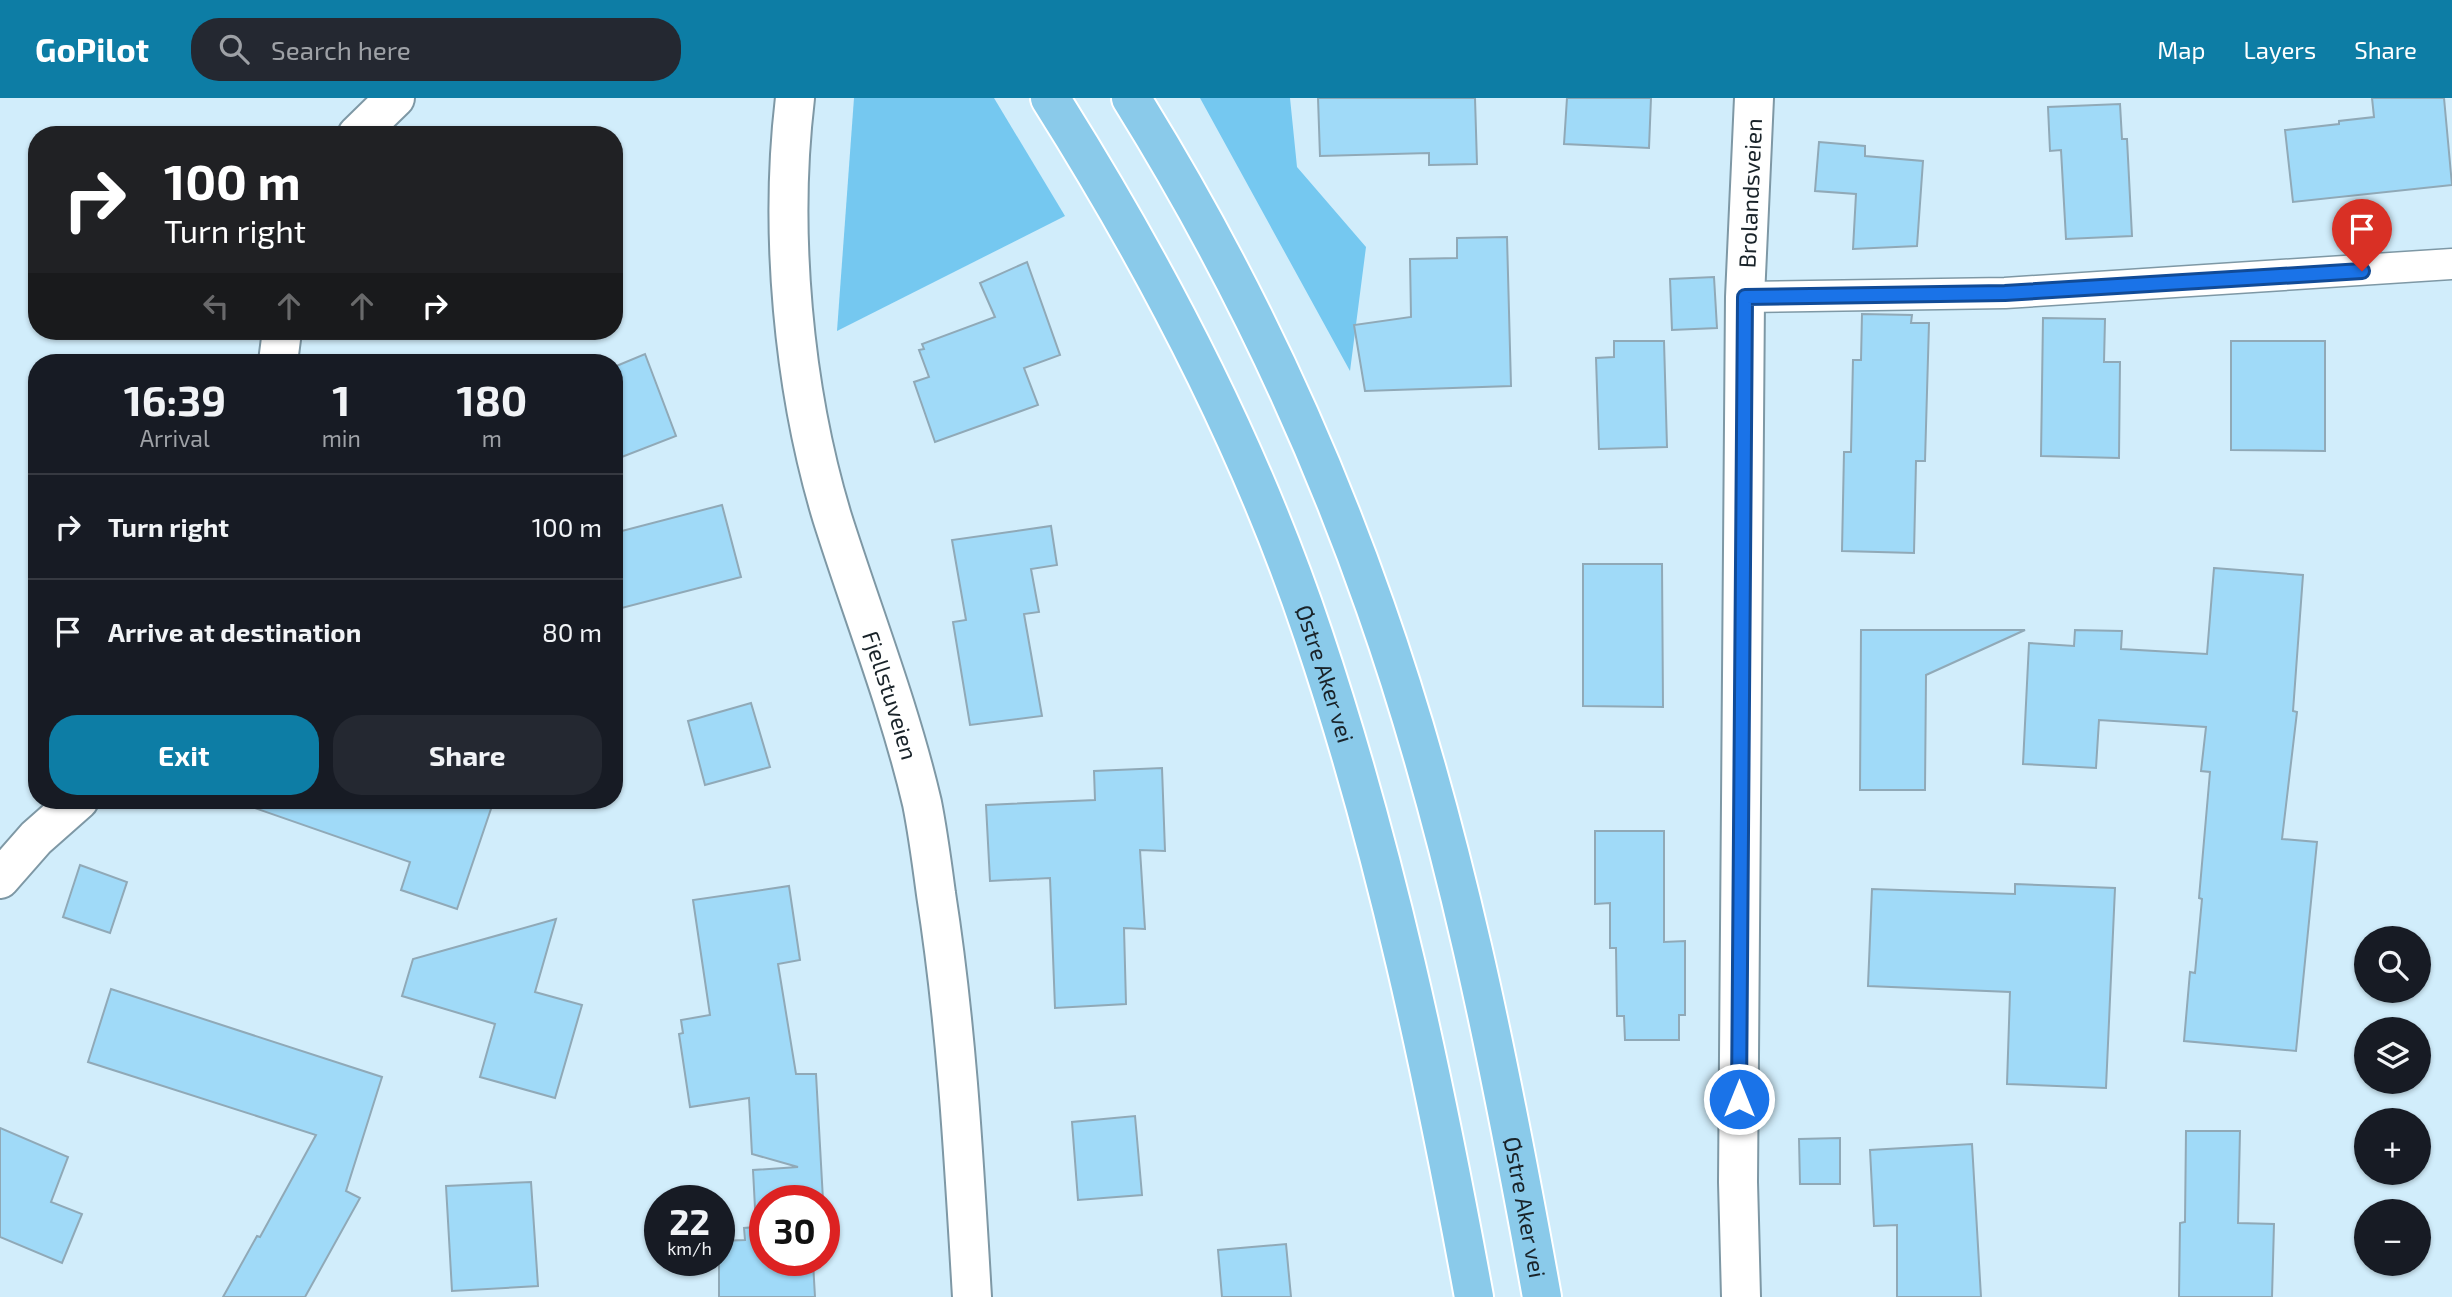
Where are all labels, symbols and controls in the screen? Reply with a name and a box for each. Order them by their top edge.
search box [191,18,681,81]
text: GoPilot [35,29,149,69]
icon: search [215,30,253,68]
text: Search here [271,34,411,65]
text: Map [2157,35,2205,64]
text: Layers [2243,35,2316,64]
text: Share [2354,35,2417,64]
street label: Brolandsveien [1732,118,1767,269]
text: 100 m [164,151,301,210]
icon: right [49,154,140,245]
pin [2332,199,2392,271]
icon: arrive [2343,210,2381,248]
text: Turn right [164,211,306,249]
icon: left [197,287,235,325]
icon: ahead [270,287,308,325]
icon: ahead [343,287,381,325]
icon: right [416,287,454,325]
text: 16:39 [124,374,226,424]
text: 1 [332,374,350,424]
text: 180 [457,374,527,424]
text: Arrival [140,424,210,452]
text: min [322,424,361,452]
text: m [482,424,502,452]
icon: right [49,508,87,546]
text: Turn right [108,511,229,542]
text: 100 m [532,511,602,542]
street label: Østre Aker vei [1290,601,1361,746]
icon: arrive [49,613,87,651]
text: Arrive at destination [108,616,361,647]
text: 80 m [542,616,602,647]
street label: Fjellstuveien [857,627,924,763]
button: Exit [49,715,319,795]
button: Share [333,715,602,795]
map controls [2354,926,2431,1276]
button: search [2354,926,2431,1003]
button: layers [2354,1017,2431,1094]
position arrow [1702,1062,1776,1136]
button: + [2354,1108,2431,1185]
street label: Østre Aker vei [1498,1134,1552,1280]
speed limit sign: 30 [749,1185,840,1276]
button: − [2354,1199,2431,1276]
text: 22 [669,1200,710,1242]
text: km/h [667,1237,712,1259]

